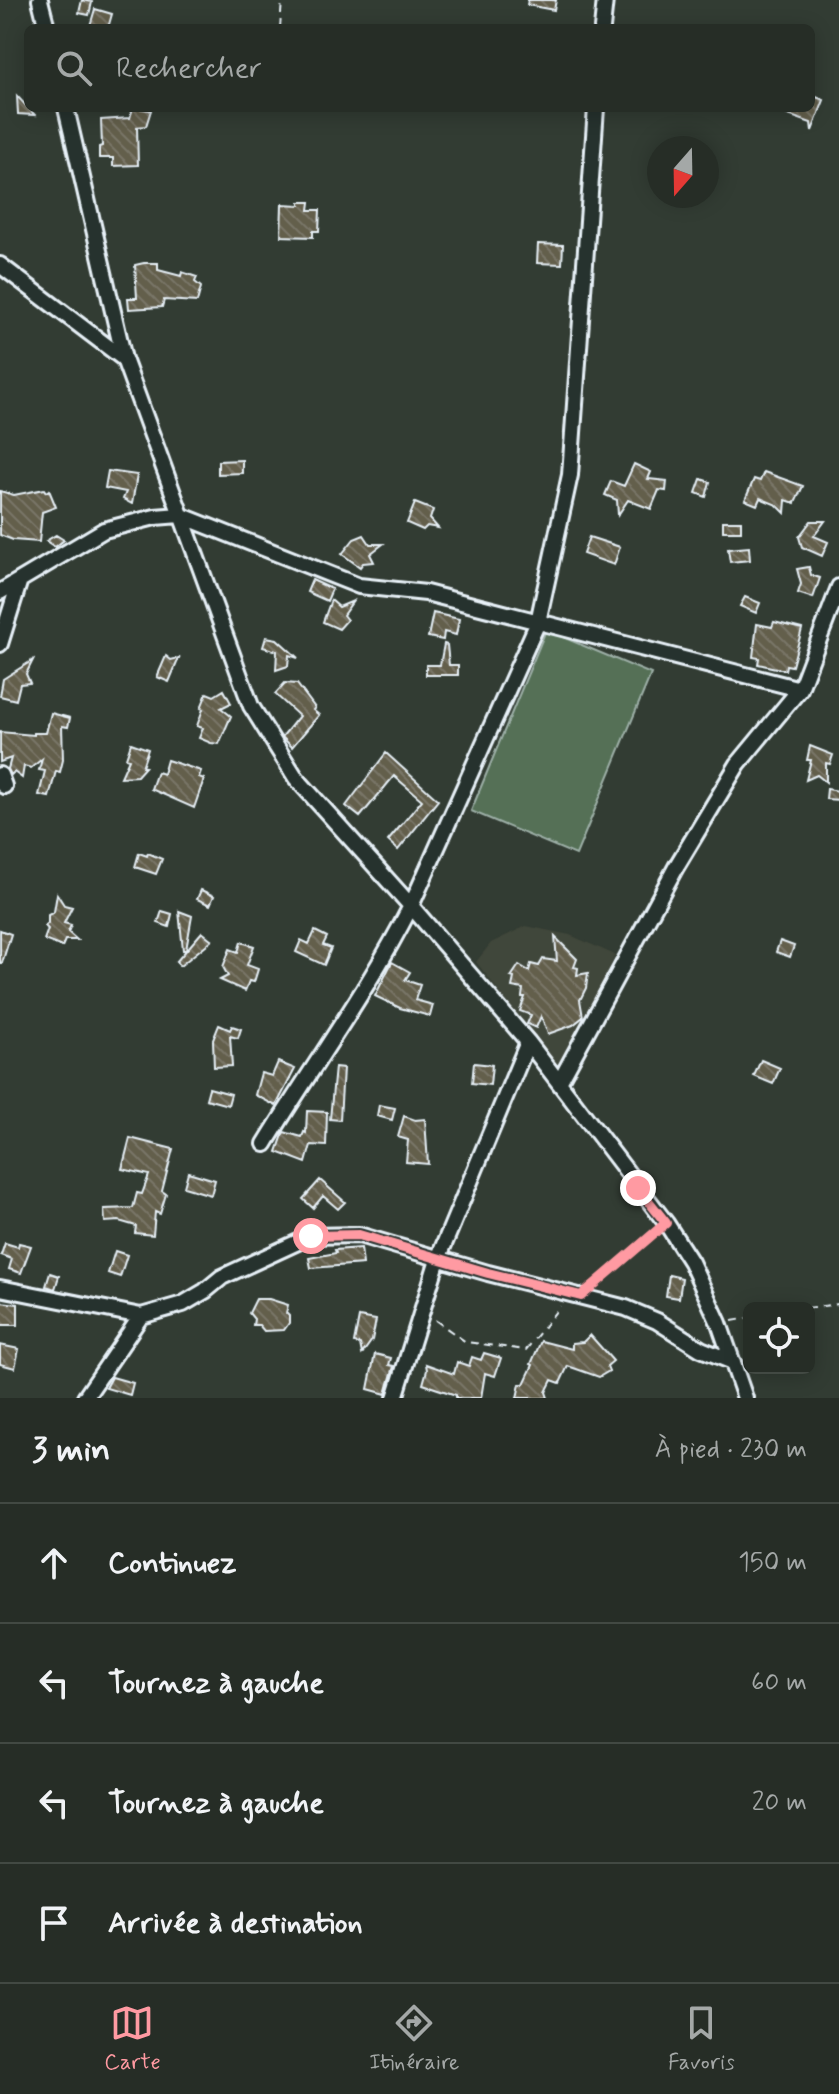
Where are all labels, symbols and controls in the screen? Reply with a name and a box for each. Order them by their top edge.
search box [24,24,815,112]
icon: search [52,46,96,90]
text: Rechercher [116,49,262,88]
north arrow [647,136,719,208]
route end [620,1170,656,1206]
route start [293,1218,329,1254]
map controls [743,1302,815,1374]
button: locate [743,1302,815,1374]
text: 3 min [32,1428,110,1473]
text: À pied · 230 m [655,1433,807,1467]
icon: ahead [32,1541,76,1585]
text: Continuez [108,1544,237,1583]
text: 150 m [738,1546,807,1580]
icon: left [32,1661,76,1705]
text: Tournez à gauche [108,1664,324,1703]
text: 60 m [751,1666,807,1700]
icon: left [32,1781,76,1825]
text: Tournez à gauche [108,1784,324,1823]
text: 20 m [752,1786,807,1820]
icon: arrive [32,1901,76,1945]
text: Arrivée à destination [108,1904,363,1943]
tab: Carte [104,2001,161,2077]
tab: Itinéraire [369,2001,459,2077]
tab: Favoris [668,2001,735,2077]

